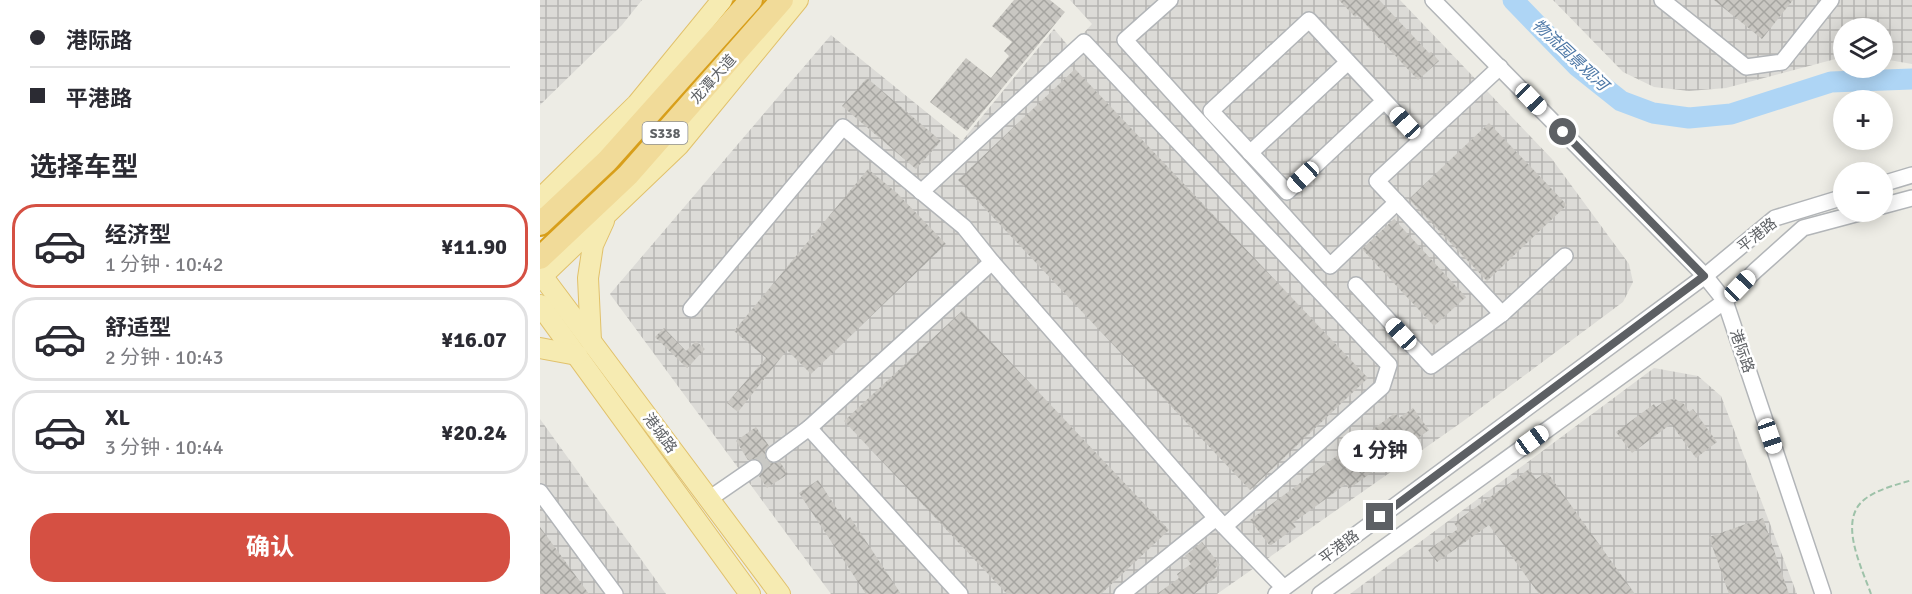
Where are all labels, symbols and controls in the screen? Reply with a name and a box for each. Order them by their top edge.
water label: 物流园景观河 [1528,15,1614,97]
map controls [1833,18,1893,222]
button: layers [1833,18,1893,78]
text: 港际路 [66,27,132,54]
street label: 龙潭大道 [686,51,740,107]
car [1512,80,1550,118]
text: 平港路 [66,85,132,112]
button: + [1833,90,1893,150]
car [1386,104,1424,142]
route start [1549,118,1576,145]
road number: S338 [642,122,688,144]
text: 选择车型 [30,151,138,184]
car [1284,158,1322,196]
button: − [1833,162,1893,222]
street label: 平港路 [1734,214,1780,256]
icon: car [33,219,87,273]
text: 经济型 [105,221,171,248]
text: ¥11.90 [441,233,507,260]
text: 1 分钟 · 10:42 [105,252,224,277]
car [1721,267,1759,305]
icon: car [33,312,87,366]
text: 舒适型 [105,314,171,341]
car [1382,315,1420,353]
text: ¥16.07 [441,326,507,353]
street label: 港际路 [1726,327,1758,375]
text: 2 分钟 · 10:43 [105,345,224,370]
text: XL [105,404,130,431]
icon: car [33,405,87,459]
street label: 港城路 [639,410,681,456]
car [1756,416,1784,456]
text: ¥20.24 [441,419,507,446]
car [1512,422,1552,458]
callout: 1 分钟 [1338,430,1422,472]
text: 3 分钟 · 10:44 [105,435,224,460]
text: 1 分钟 [1352,438,1408,463]
route end [1366,503,1393,530]
button: 确认 [30,513,510,582]
street label: 平港路 [1316,526,1362,568]

